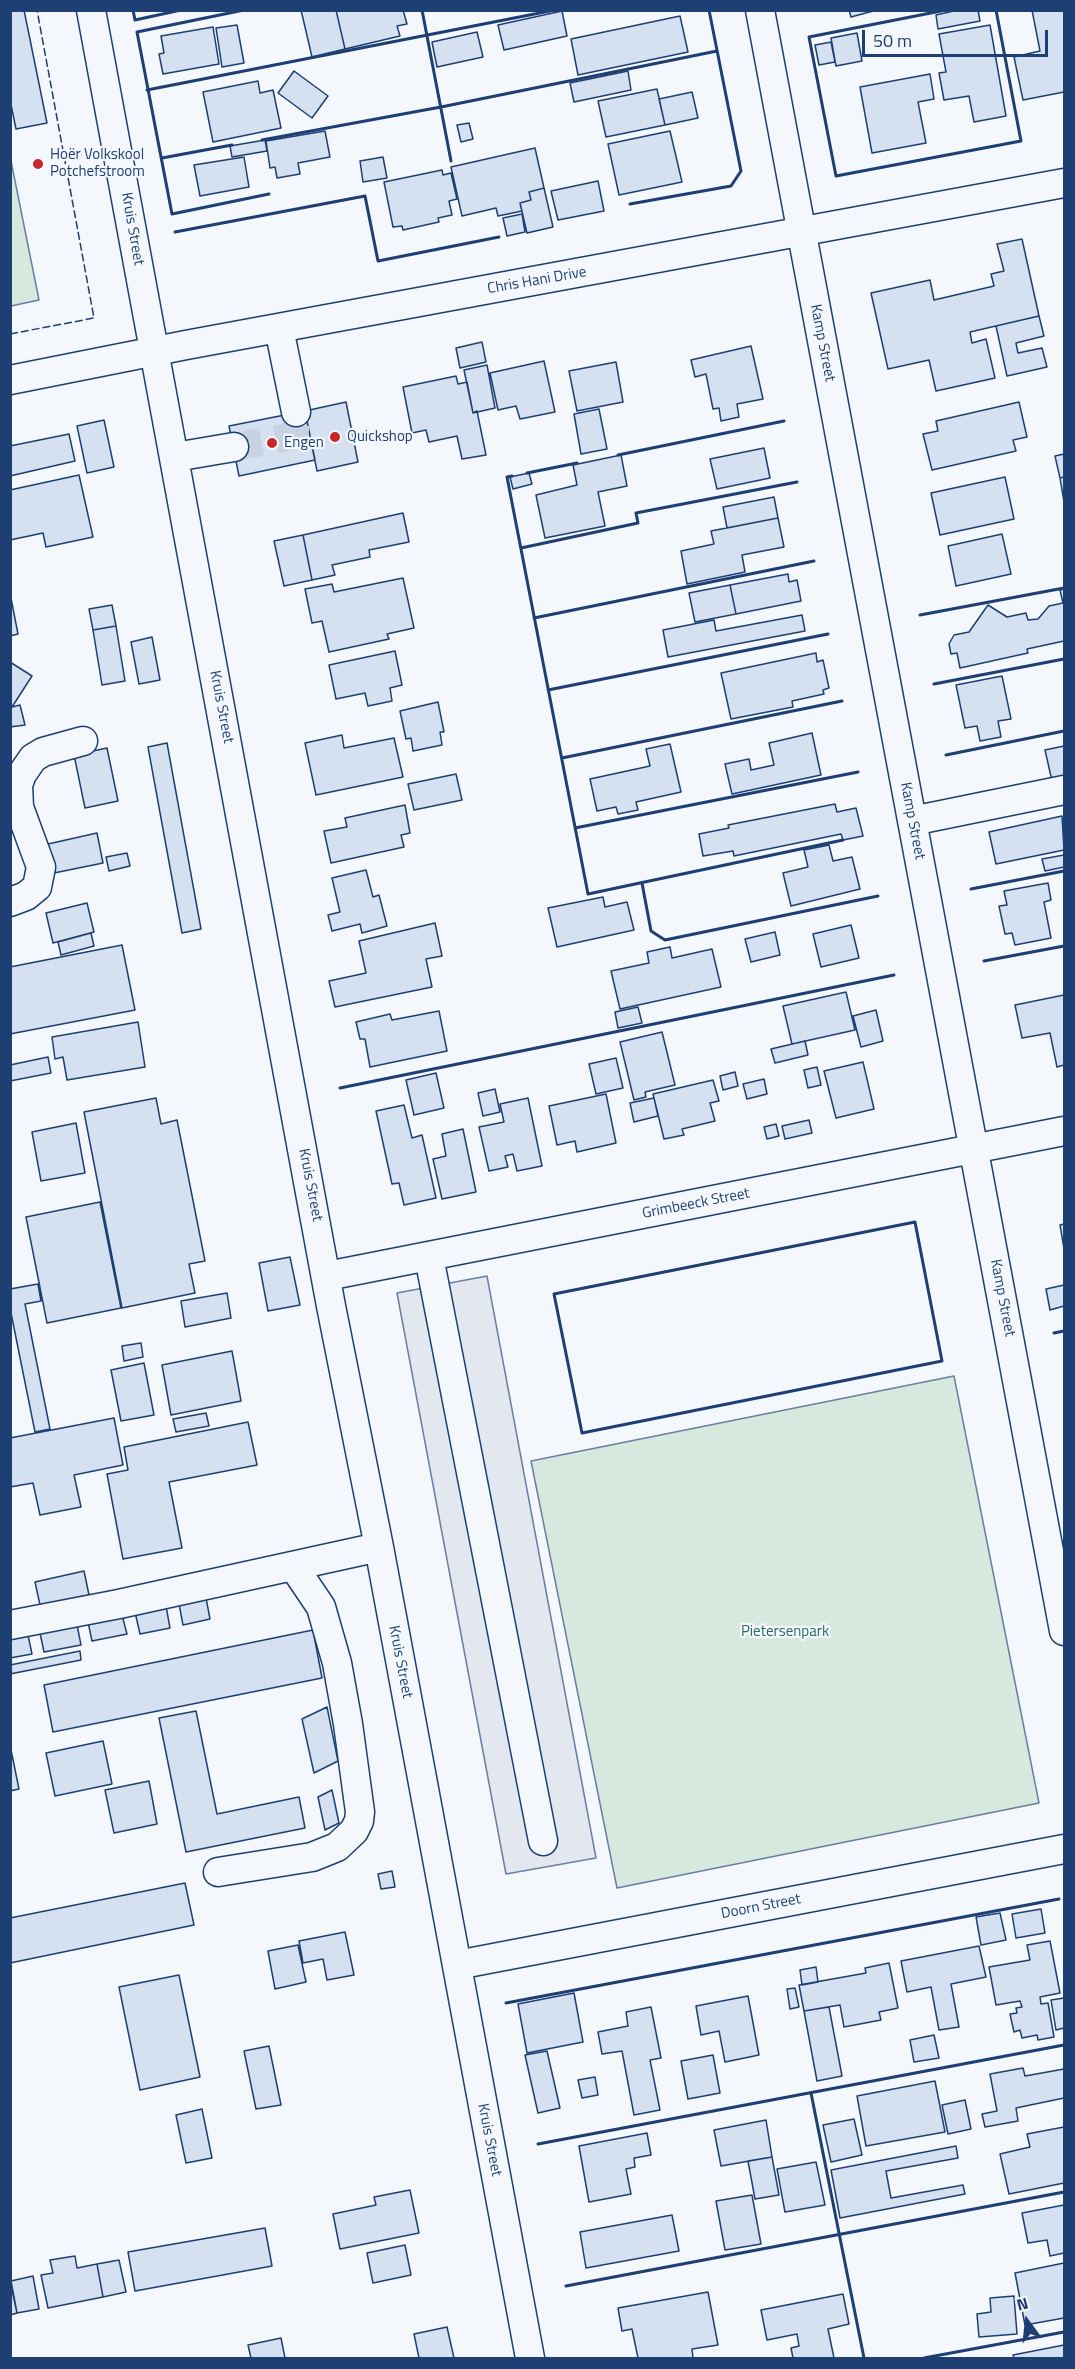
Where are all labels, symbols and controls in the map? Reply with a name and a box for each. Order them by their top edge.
scale bar [865,18,1051,56]
text: 50 m [873,27,912,54]
place label: Hoër Volkskool Potchefstroom [50,146,145,181]
marker: Hoër Volkskool Potchefstroom [31,157,45,171]
street label: Kruis Street [117,191,147,267]
street label: Chris Hani Drive [486,263,588,299]
street label: Kamp Street [806,303,838,383]
place label: Quickshop [347,428,413,446]
marker: Quickshop [328,430,342,444]
place label: Engen [284,434,324,452]
marker: Engen [265,436,279,450]
street label: Kruis Street [205,669,237,745]
street label: Kamp Street [896,781,928,861]
street label: Kruis Street [294,1147,326,1223]
street label: Grimbeeck Street [641,1185,751,1223]
street label: Kamp Street [986,1258,1018,1338]
park label: Pietersenpark [741,1623,829,1641]
street label: Kruis Street [384,1624,416,1700]
street label: Doorn Street [720,1890,802,1924]
street label: Kruis Street [473,2102,505,2178]
north arrow [997,2291,1057,2351]
text: N [1014,2291,1031,2317]

